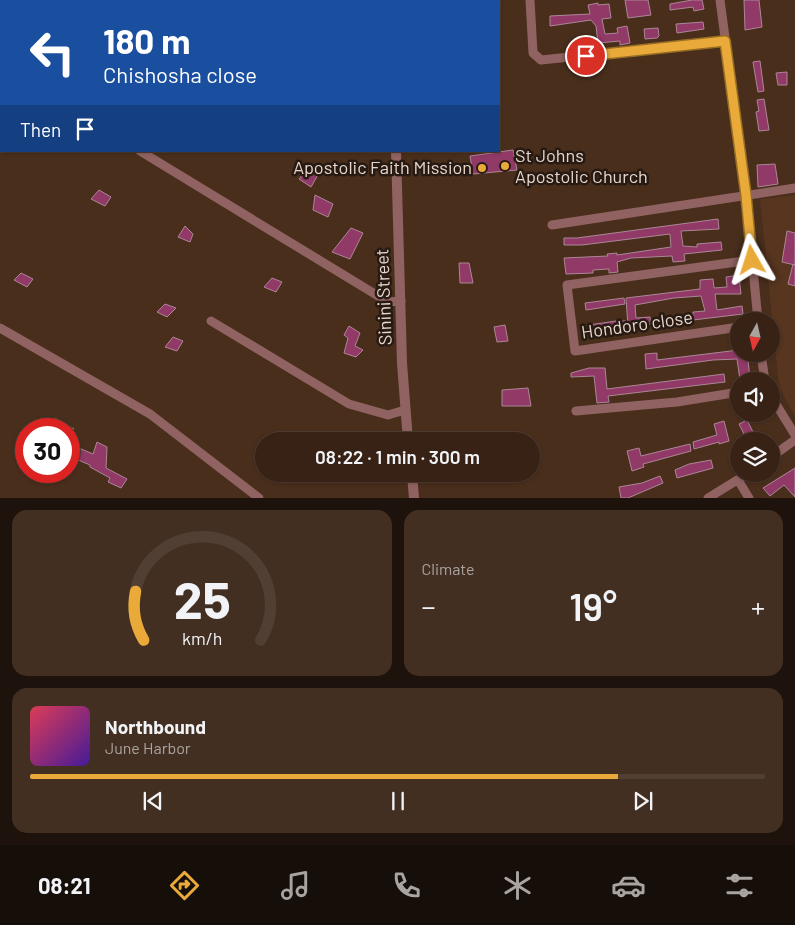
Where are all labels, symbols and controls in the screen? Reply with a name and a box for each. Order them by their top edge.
text: 180 m [103,19,191,61]
icon: left [20,20,85,85]
pin [565,35,607,77]
icon: arrive [572,42,600,70]
text: Chishosha close [103,61,257,87]
icon: arrive [71,115,99,143]
text: Then [20,118,61,141]
place label: St Johns Apostolic Church [515,144,648,187]
place label: Apostolic Faith Mission [293,156,472,178]
marker: St Johns Apostolic Church [499,160,511,172]
marker: Apostolic Faith Mission [476,162,488,174]
position arrow [725,233,777,285]
street label: Sinini Street [370,248,396,346]
street label: Hondoro close [580,305,694,343]
north arrow [730,312,780,362]
map controls [730,312,780,482]
button: sound [730,372,780,422]
speed limit sign: 30 [15,418,80,483]
button: layers [730,432,780,482]
text: 08:22 · 1 min · 300 m [315,445,480,468]
text: Climate [422,559,474,578]
text: 25 [173,567,230,629]
text: 19° [569,583,617,629]
text: − [422,589,436,623]
text: + [751,589,765,623]
text: km/h [182,627,222,649]
text: Northbound [105,715,206,738]
text: June Harbor [105,738,191,757]
icon: previous [139,787,167,815]
icon: pause [384,787,412,815]
icon: next [629,787,657,815]
icon: directions [167,868,202,903]
icon: music [278,868,313,903]
icon: phone [389,868,424,903]
icon: climate [500,868,535,903]
icon: car [611,868,646,903]
icon: filters [722,868,757,903]
text: 08:21 [38,872,90,898]

